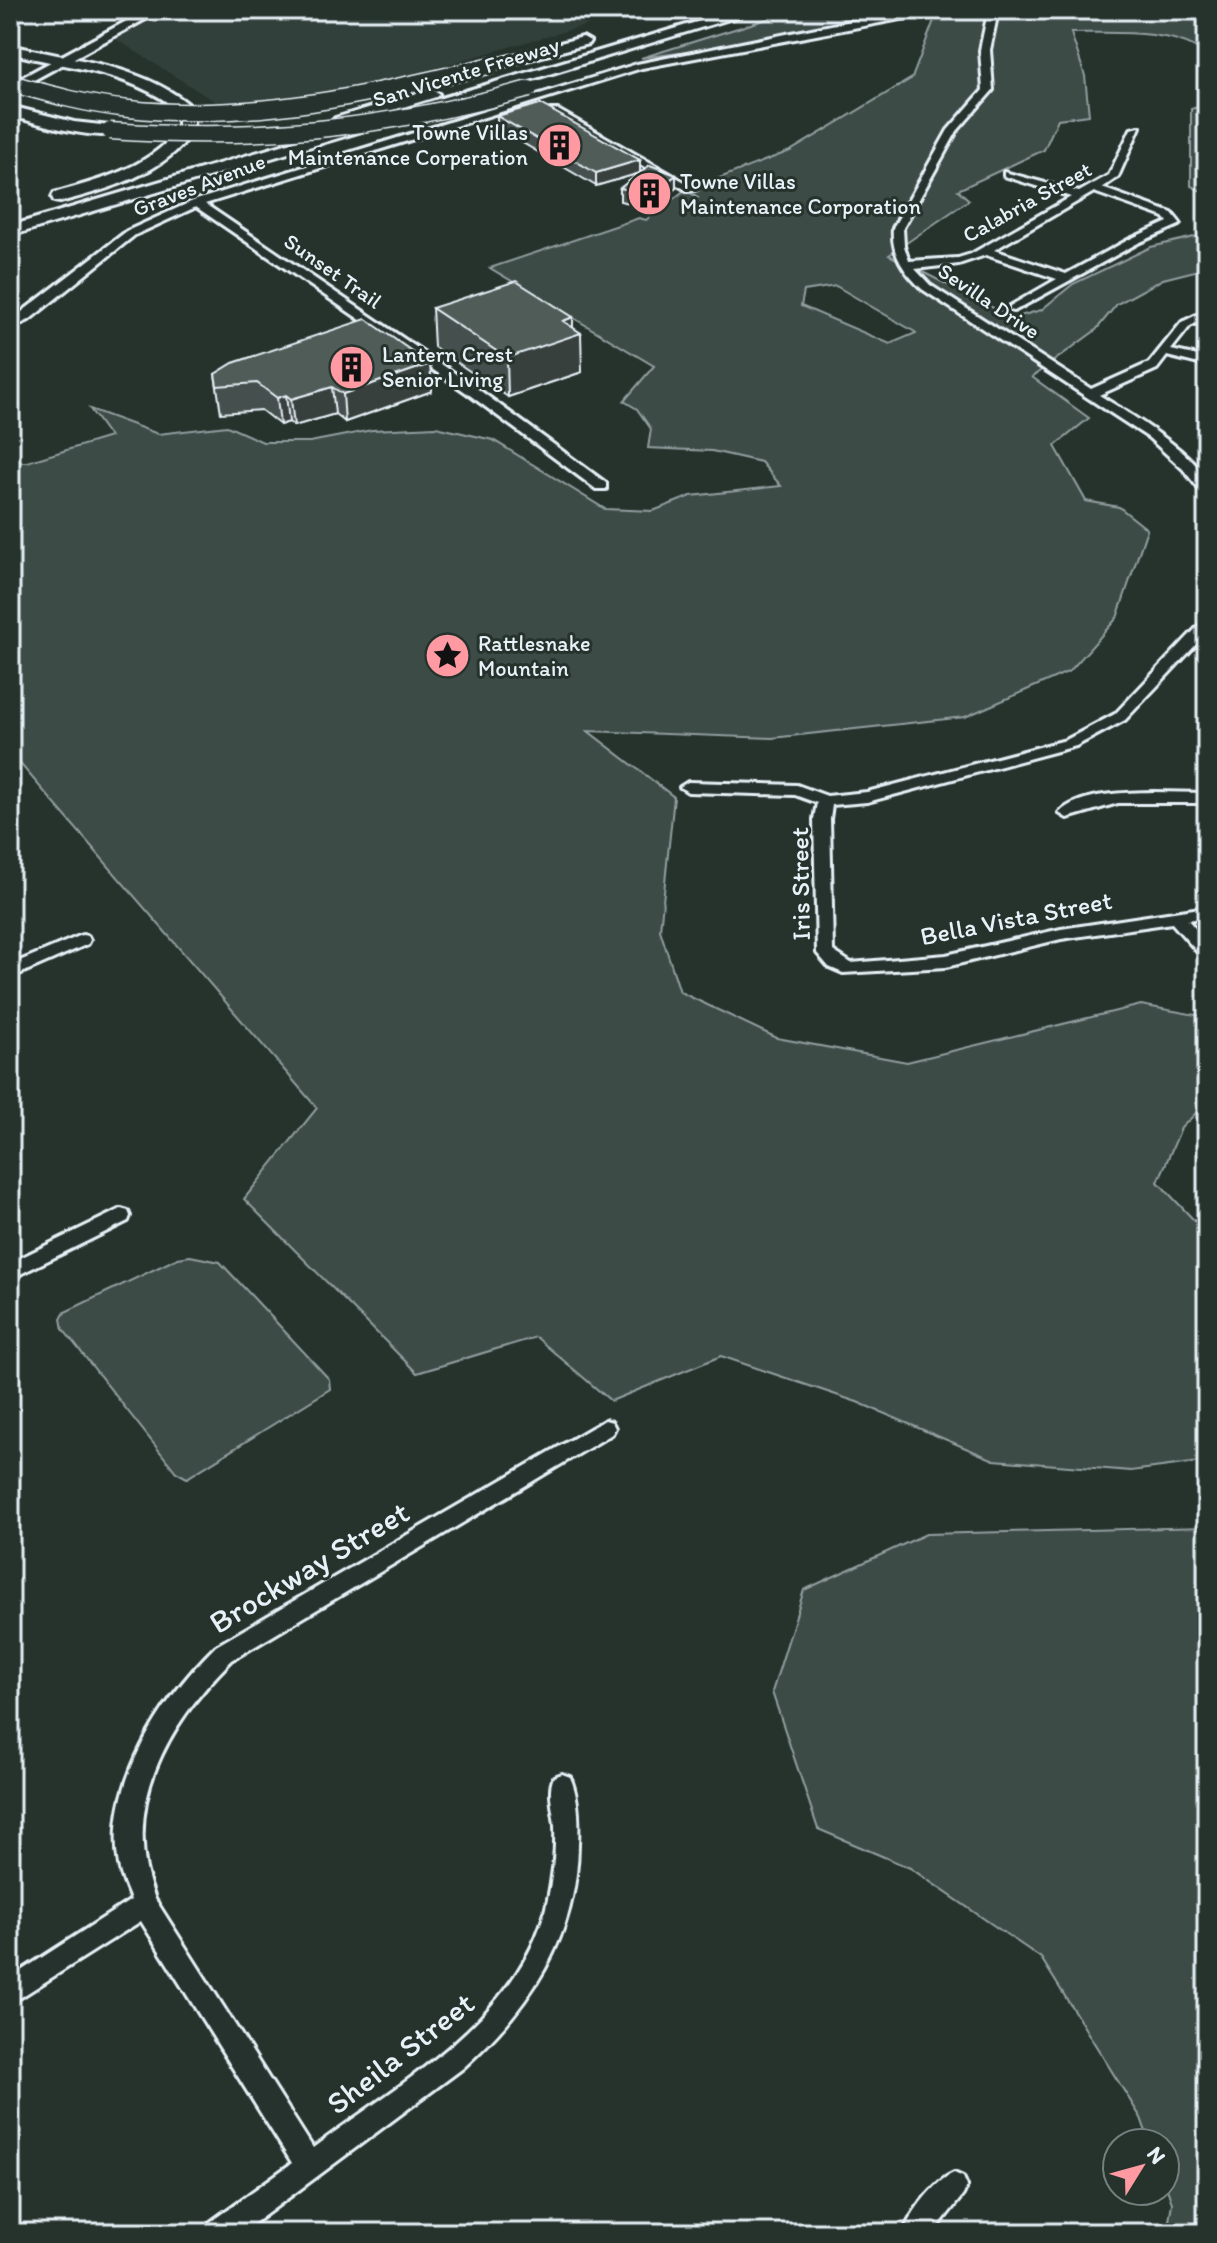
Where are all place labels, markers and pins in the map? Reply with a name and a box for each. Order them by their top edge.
place label: Towne Villas Maintenance Corperation [288,119,529,171]
building icon: Towne Villas Maintenance Corperation [535,121,583,169]
place label: Towne Villas Maintenance Corporation [680,168,922,220]
building icon: Towne Villas Maintenance Corporation [625,170,673,218]
place label: Lantern Crest Senior Living [382,341,513,393]
building icon: Lantern Crest Senior Living [327,343,375,391]
place label: Rattlesnake Mountain [478,630,590,682]
place icon: Rattlesnake Mountain [423,632,471,680]

